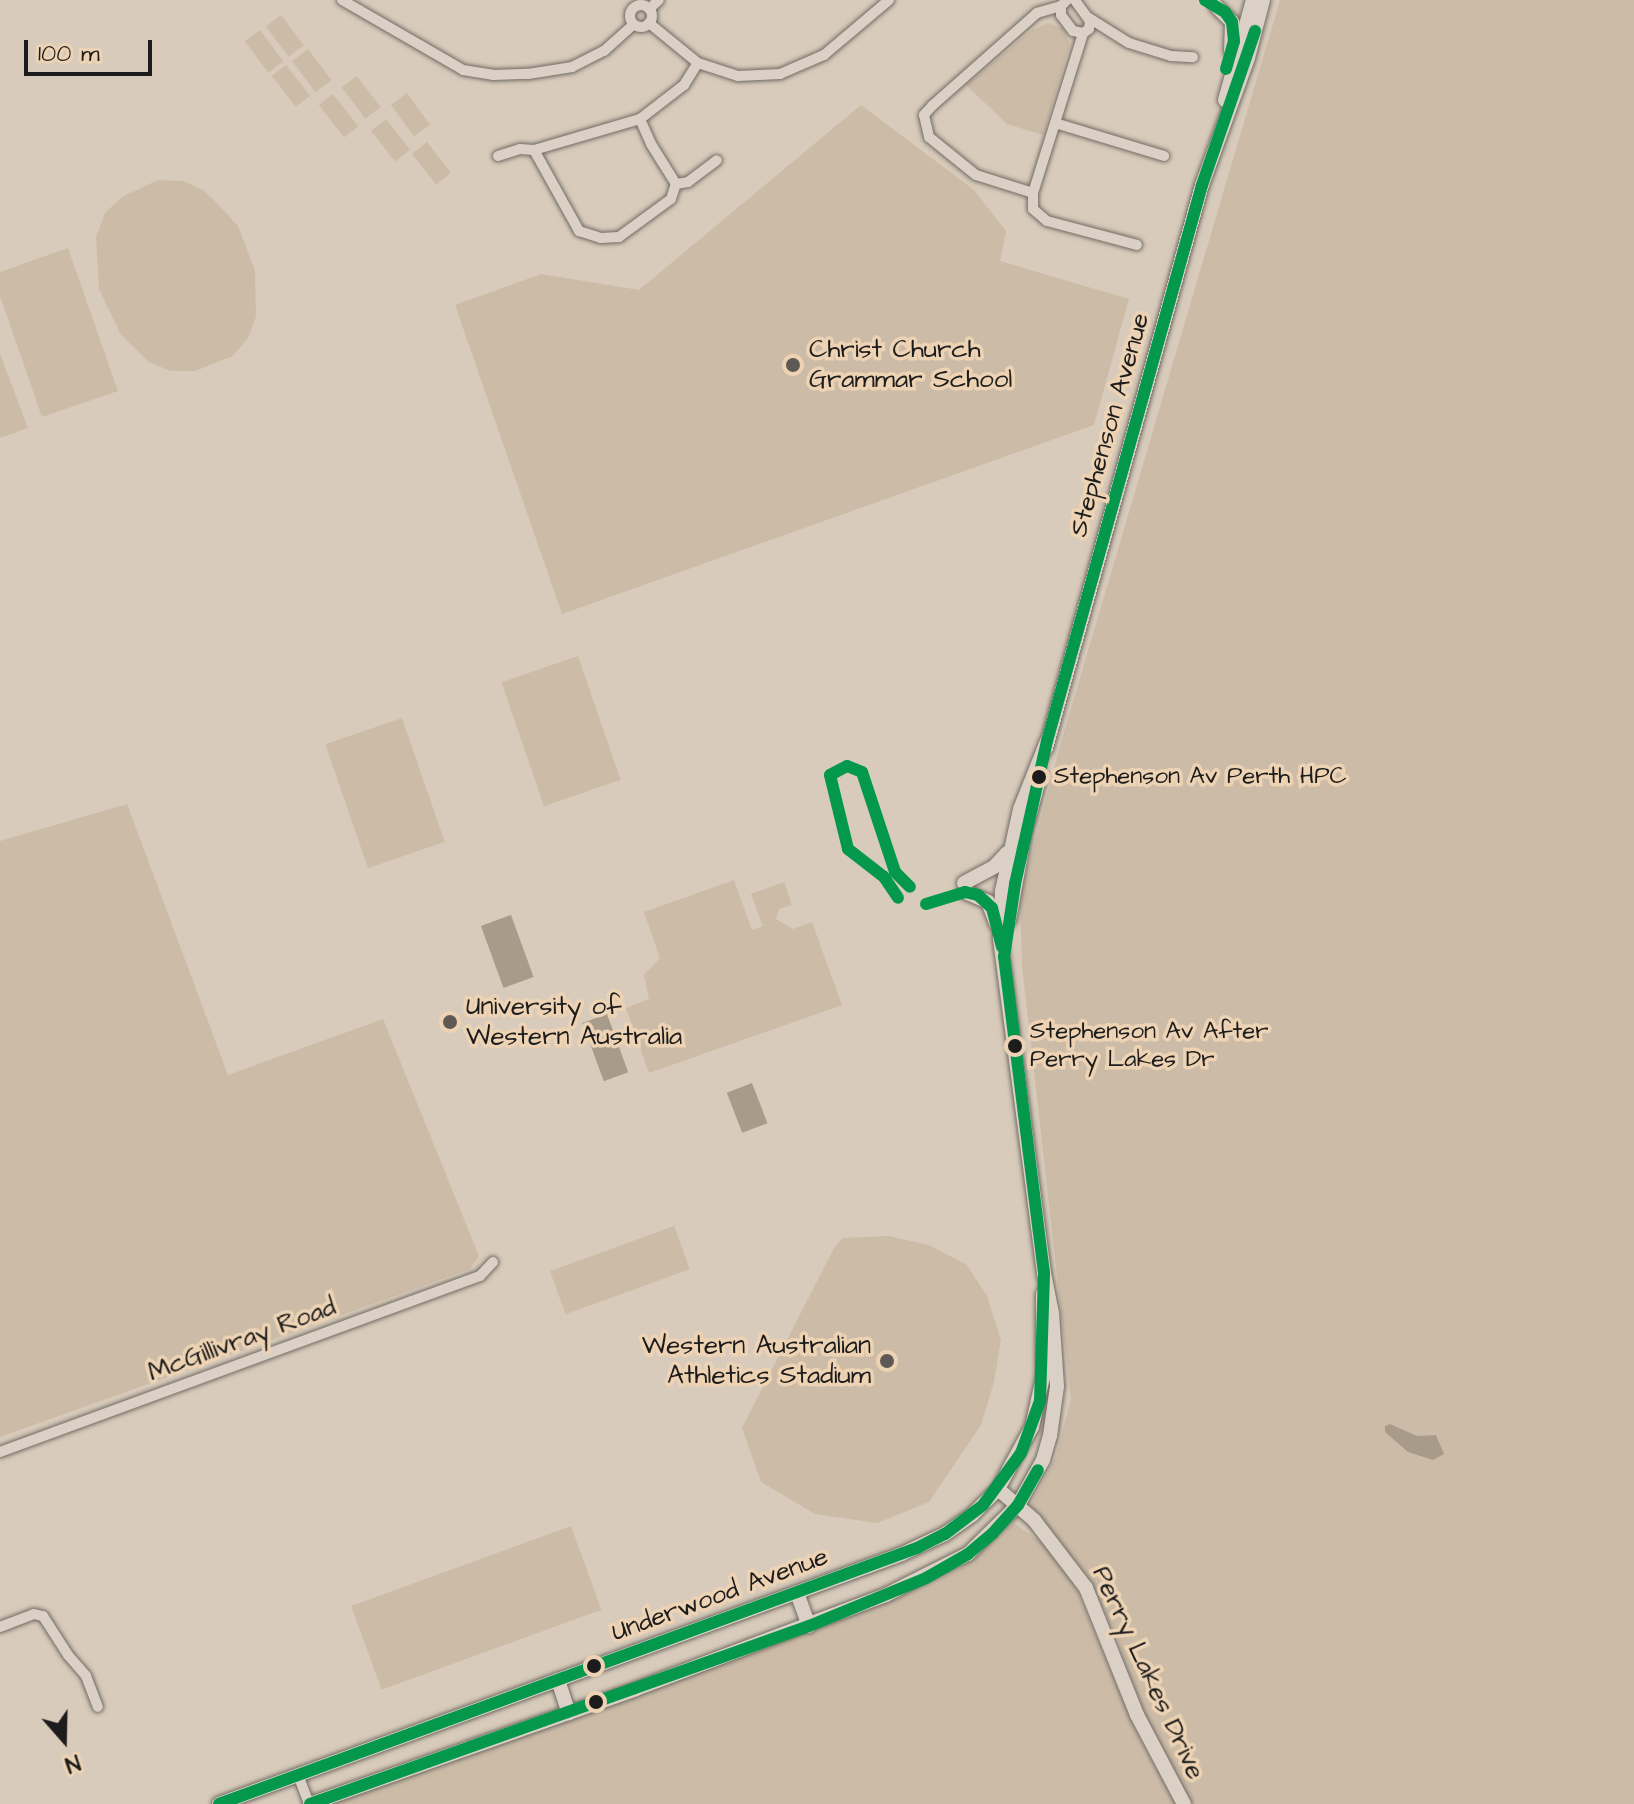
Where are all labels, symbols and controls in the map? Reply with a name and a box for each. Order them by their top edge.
scale bar [28,24,156,74]
text: 100 m [38,37,100,71]
street label: Stephenson Avenue [1063,310,1157,540]
place label: Christ Church Grammar School [809,334,1012,396]
marker: Christ Church Grammar School [784,356,802,374]
place label: Stephenson Av Perth HPC [1054,763,1346,791]
marker: Stephenson Av Perth HPC [1031,769,1047,785]
place label: University of Western Australia [466,991,682,1052]
marker: University of Western Australia [441,1013,459,1031]
place label: Stephenson Av After Perry Lakes Dr [1030,1018,1268,1074]
marker: Stephenson Av After Perry Lakes Dr [1007,1038,1023,1054]
street label: McGillivray Road [144,1292,340,1388]
place label: Western Australian Athletics Stadium [642,1330,871,1392]
marker: Western Australian Athletics Stadium [878,1352,896,1370]
street label: Underwood Avenue [608,1541,832,1649]
street label: Perry Lakes Drive [1085,1562,1211,1784]
unlabelled marker [586,1658,602,1674]
unlabelled marker [588,1694,604,1710]
north arrow [24,1700,104,1780]
text: N [61,1746,84,1780]

